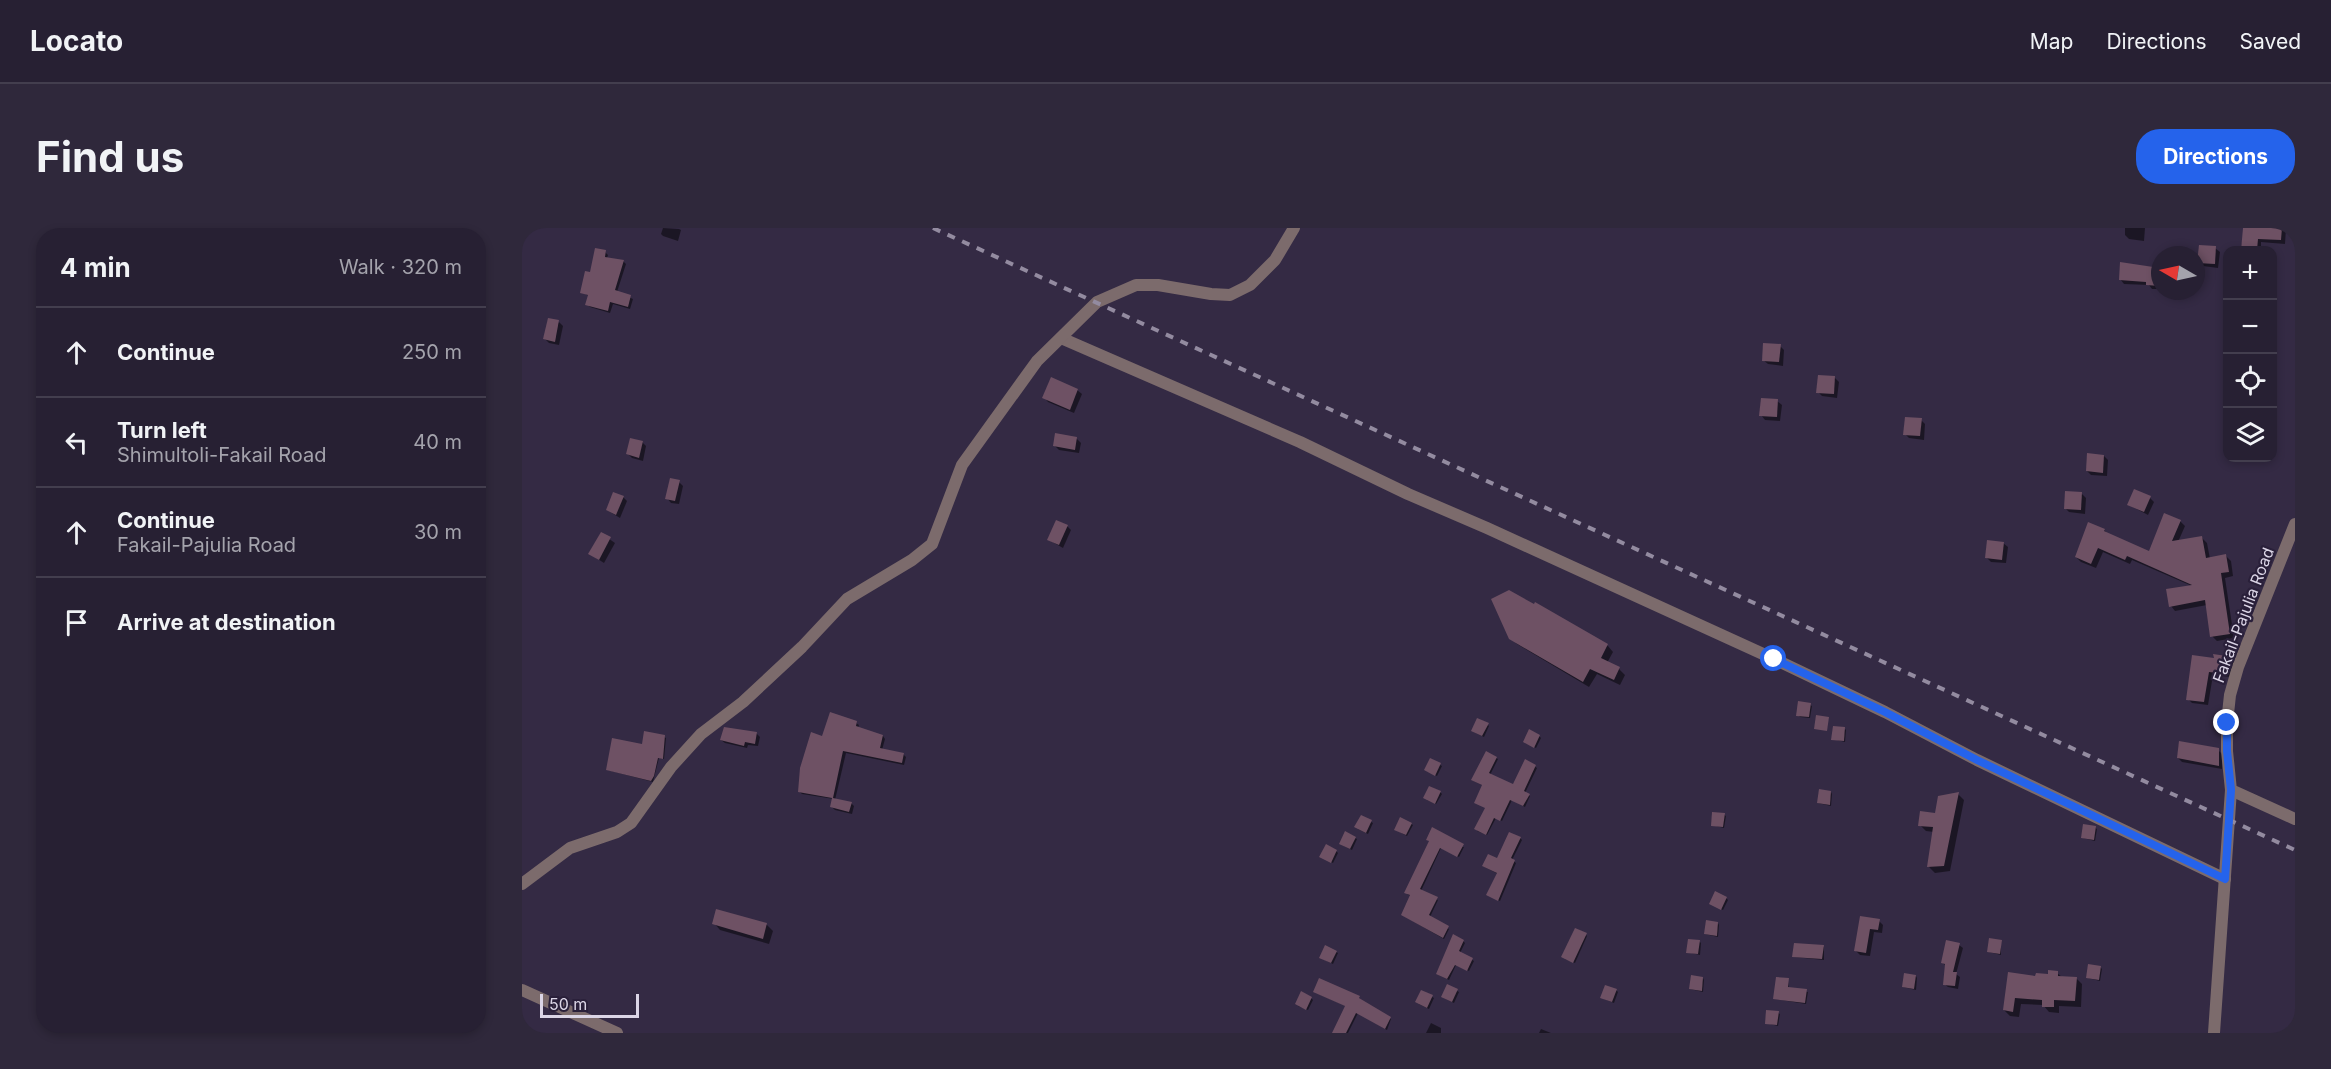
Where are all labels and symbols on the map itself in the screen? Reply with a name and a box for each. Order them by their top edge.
north arrow [2151,246,2205,300]
street label: Fakail-Pajulia Road [2208,545,2278,685]
route start [1760,645,1786,671]
route end [2213,709,2239,735]
scale bar [540,991,639,1018]

